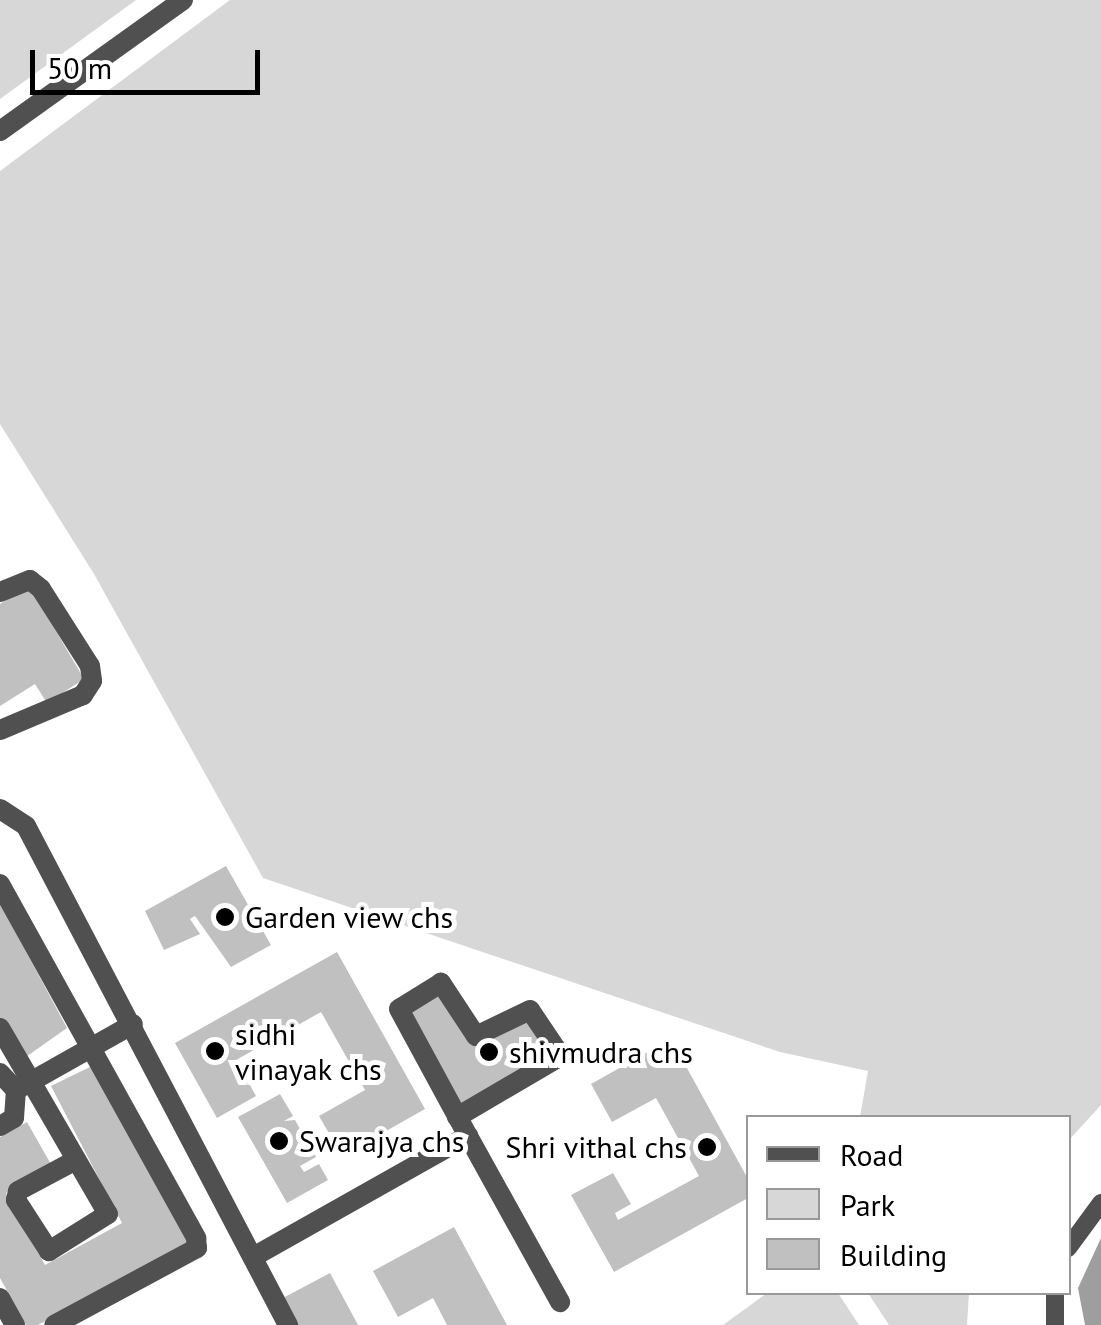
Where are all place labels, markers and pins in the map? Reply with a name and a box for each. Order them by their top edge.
place label: Garden view chs [245,899,454,935]
marker: Garden view chs [214,906,236,928]
place label: sidhi vinayak chs [235,1016,383,1086]
place label: shivmudra chs [509,1034,693,1070]
marker: sidhi vinayak chs [204,1040,226,1062]
marker: shivmudra chs [478,1041,500,1063]
place label: Swarajya chs [299,1123,464,1159]
place label: Shri vithal chs [505,1129,687,1165]
marker: Swarajya chs [268,1130,290,1152]
marker: Shri vithal chs [696,1136,718,1158]

